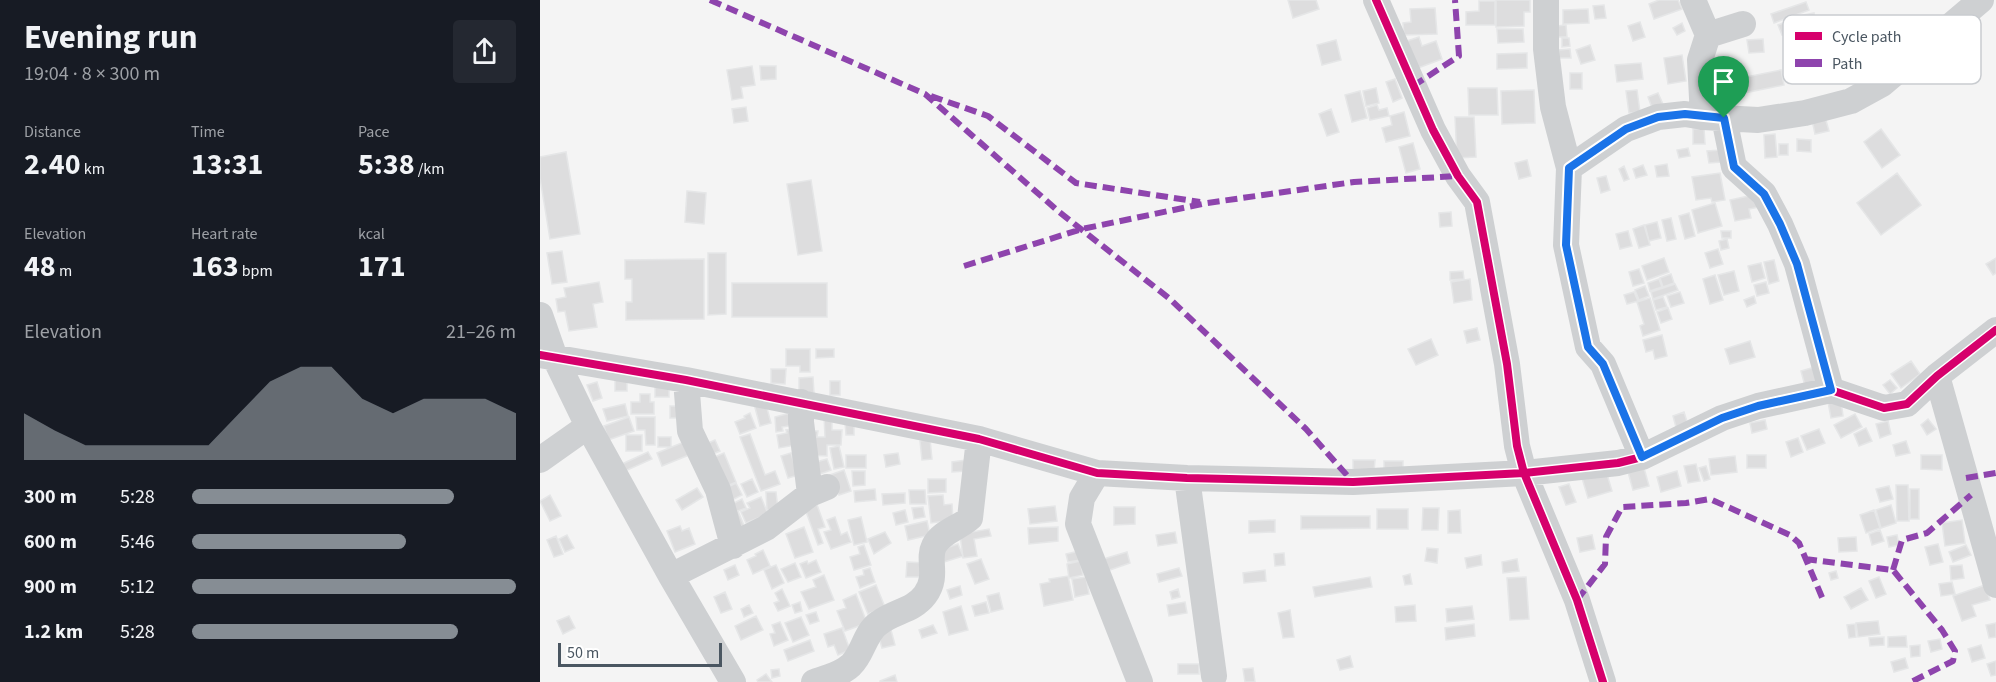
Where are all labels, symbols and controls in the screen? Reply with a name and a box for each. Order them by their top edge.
text: Evening run [24,14,198,61]
legend [1783,15,1981,84]
button: share [453,20,516,83]
text: Cycle path [1832,26,1901,48]
text: Path [1832,53,1862,75]
pin [1698,56,1749,118]
text: 19:04 · 8 × 300 m [24,60,160,88]
icon: arrive [1707,65,1740,98]
text: Distance [24,121,81,143]
text: Time [191,121,225,143]
text: Pace [358,121,389,143]
text: 2.40 [24,143,81,186]
text: 13:31 [191,143,263,186]
text: 5:38 [358,143,415,186]
text: km [81,158,105,180]
text: /km [415,158,445,180]
text: Elevation [24,223,86,245]
text: Heart rate [191,223,258,245]
text: kcal [358,223,385,245]
text: 48 [24,245,56,288]
text: 163 [191,245,239,288]
text: 171 [358,245,406,288]
text: m [56,260,72,282]
text: bpm [239,260,273,282]
text: Elevation [24,318,102,346]
text: 21–26 m [446,318,516,346]
text: 300 m [24,483,77,511]
text: 5:28 [120,483,155,511]
text: 600 m [24,528,77,556]
text: 5:46 [120,528,155,556]
text: 900 m [24,573,77,601]
text: 5:12 [120,573,155,601]
text: 1.2 km [24,618,83,646]
text: 5:28 [120,618,155,646]
scale bar [558,640,722,668]
text: 50 m [567,642,599,664]

